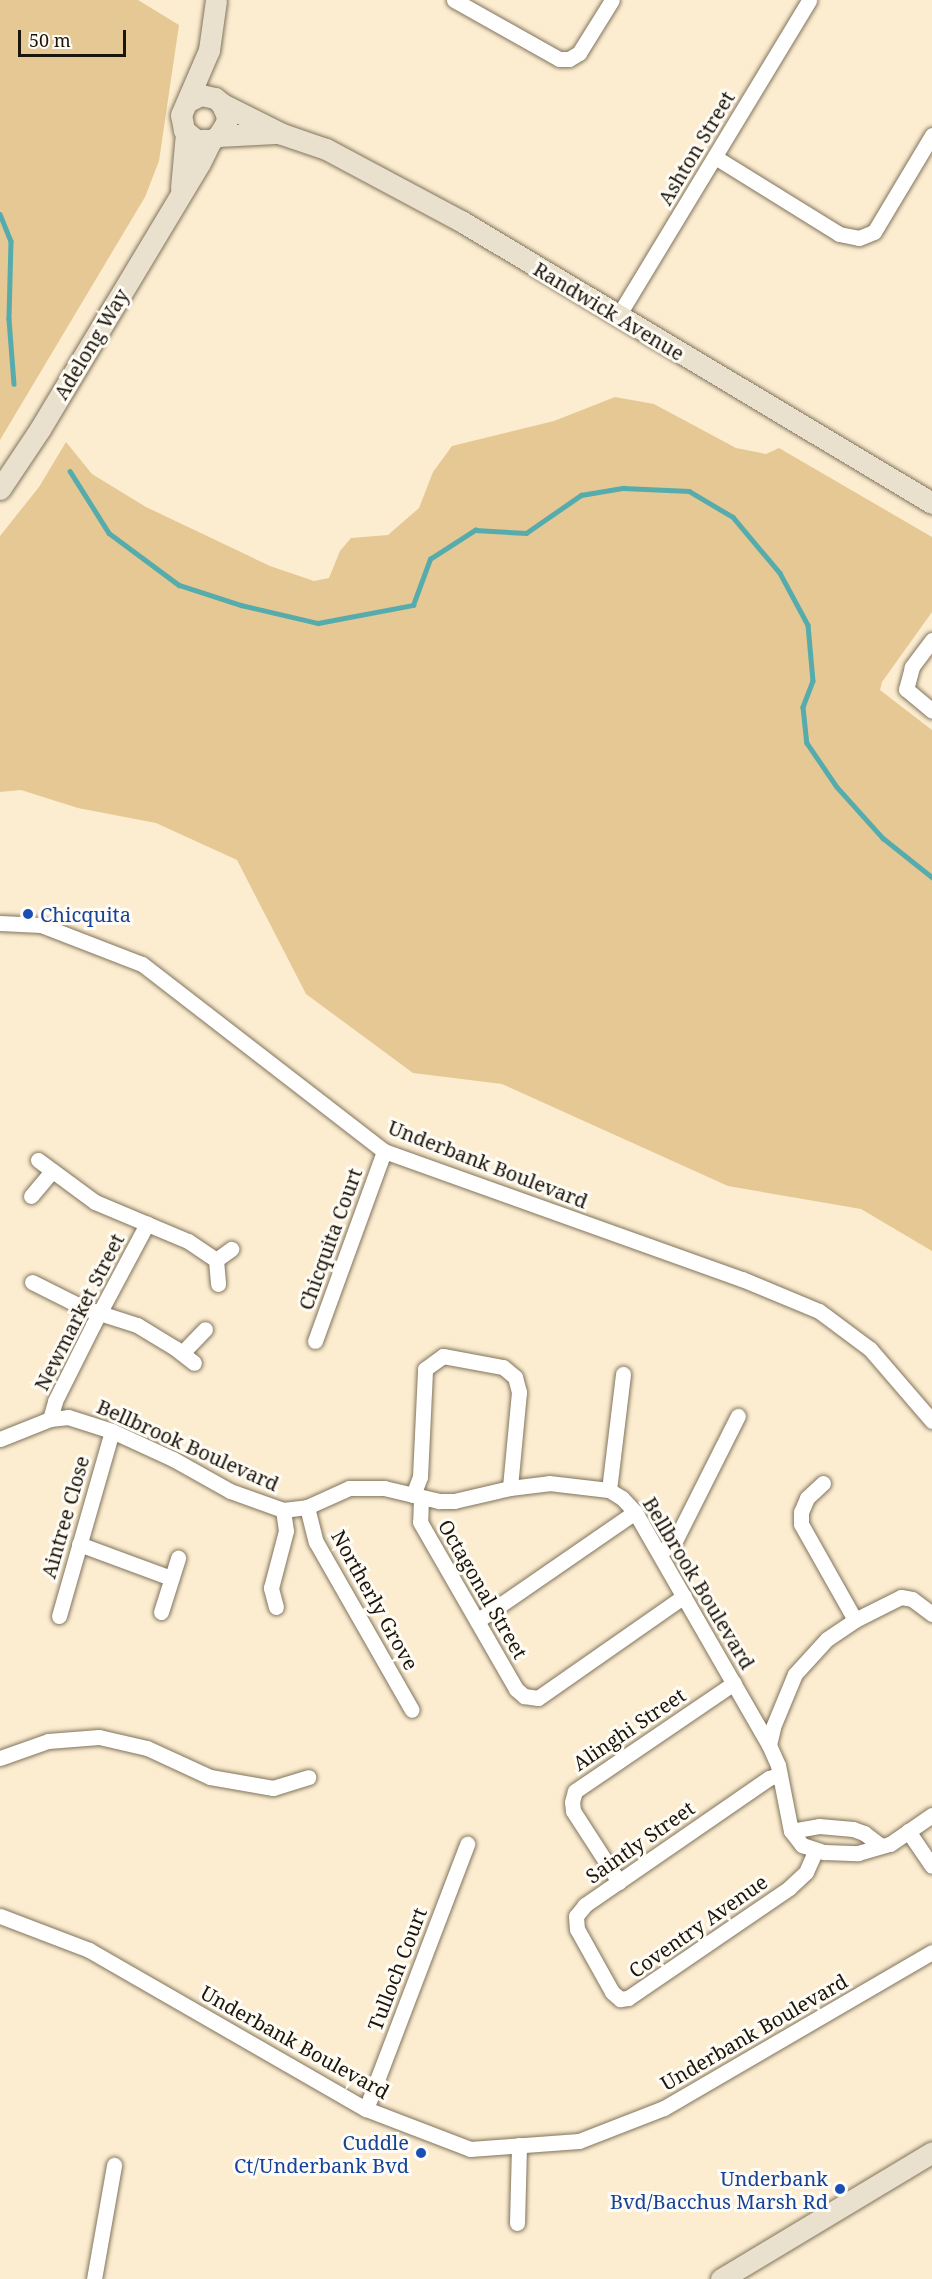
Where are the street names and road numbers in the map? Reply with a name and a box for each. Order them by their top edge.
street label: Ashton Street [653,87,739,209]
street label: Randwick Avenue [529,257,689,365]
street label: Adelong Way [49,284,133,404]
street label: Underbank Boulevard [385,1115,591,1213]
street label: Chicquita Court [293,1165,367,1313]
street label: Newmarket Street [29,1230,129,1394]
street label: Bellbrook Boulevard [93,1394,283,1496]
street label: Aintree Close [36,1453,94,1581]
street label: Bellbrook Boulevard [638,1493,760,1673]
street label: Octagonal Street [433,1515,533,1663]
street label: Northerly Grove [327,1526,423,1674]
street label: Alinghi Street [568,1683,690,1775]
street label: Saintly Street [581,1796,699,1888]
street label: Coventry Avenue [624,1869,772,1983]
street label: Tulloch Court [363,1904,431,2034]
street label: Underbank Boulevard [656,1969,852,2095]
street label: Underbank Boulevard [197,1980,393,2104]

